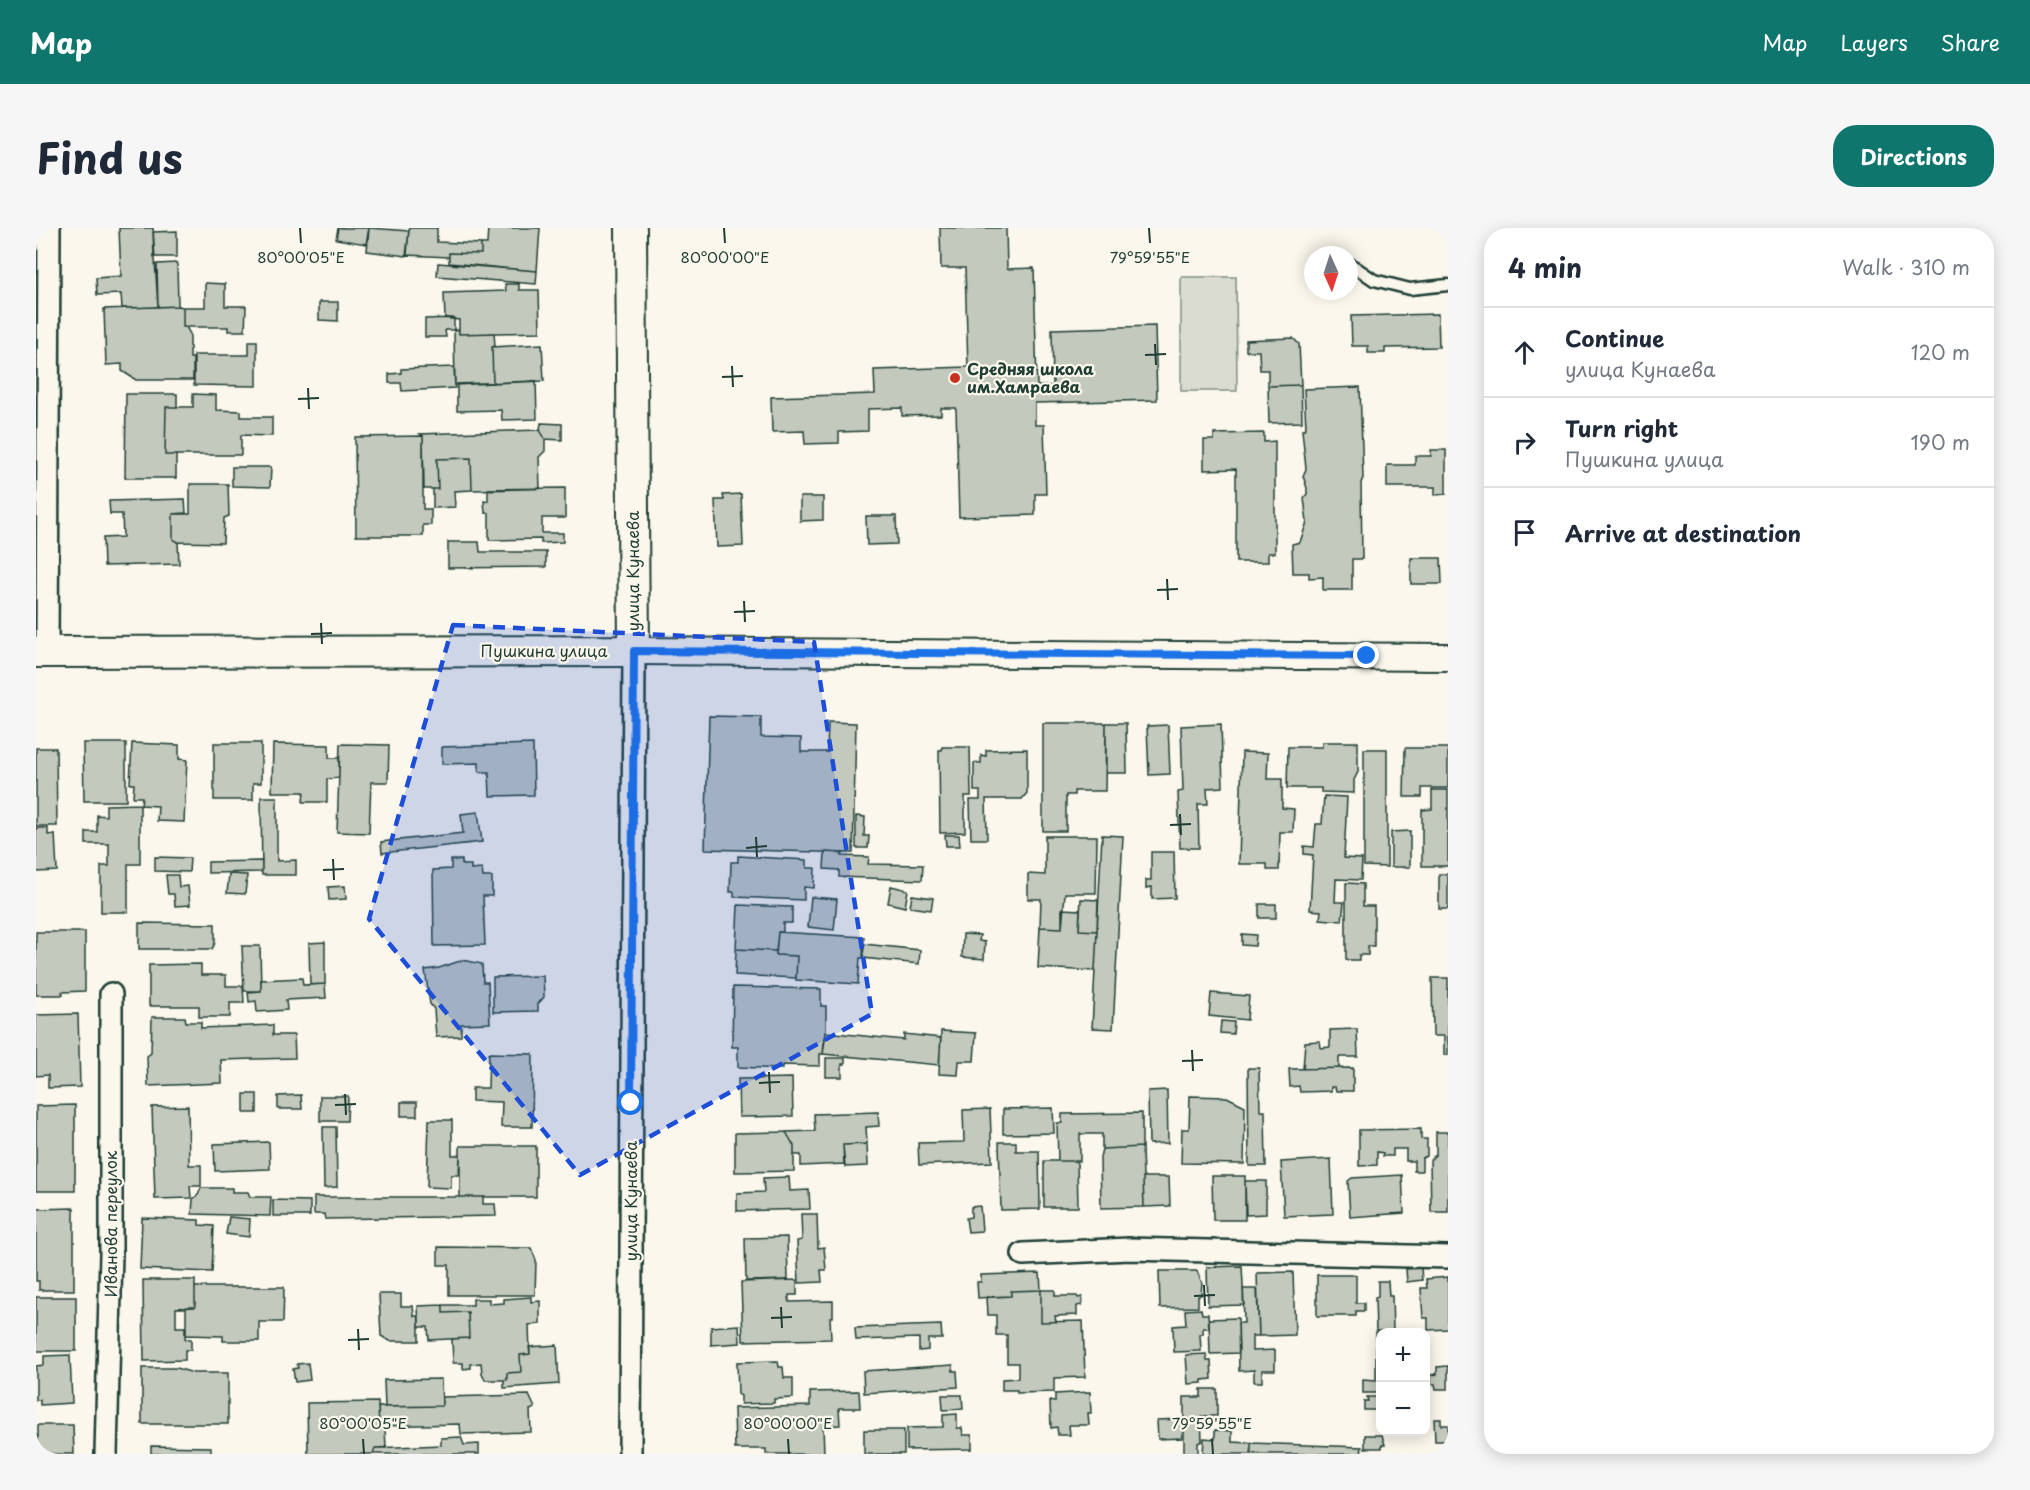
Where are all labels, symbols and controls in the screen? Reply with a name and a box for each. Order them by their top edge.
text: Map [30,21,92,64]
text: Map [1763,26,1807,58]
text: Layers [1840,26,1908,58]
text: Share [1941,26,2000,58]
text: Find us [36,125,183,188]
button: Directions [1833,125,1994,187]
text: 80°00'05"E [257,245,345,268]
text: 80°00'00"E [681,245,769,268]
text: 79°59'55"E [1110,245,1190,268]
north arrow [1304,246,1358,300]
text: 4 min [1508,248,1582,287]
text: Walk · 310 m [1842,252,1970,282]
text: Continue [1565,321,1664,354]
icon: ahead [1508,336,1541,369]
text: 120 m [1911,337,1970,367]
text: улица Кунаева [1565,354,1715,384]
place label: Средняя школа им.Хамраева [967,356,1094,398]
marker: Средняя школа им.Хамраева [948,371,962,385]
text: Turn right [1565,411,1678,444]
icon: right [1508,426,1541,459]
text: 190 m [1911,427,1970,457]
text: Пушкина улица [1565,444,1724,474]
street label: улица Кунаева [620,511,644,631]
icon: arrive [1508,516,1541,549]
text: Arrive at destination [1565,516,1801,549]
street label: Пушкина улица [481,638,607,662]
route end [1353,642,1379,668]
route start [617,1089,643,1115]
street label: улица Кунаева [618,1141,642,1261]
street label: Иванова переулок [98,1150,122,1297]
map controls [1376,1328,1430,1436]
button: + [1376,1328,1430,1382]
button: − [1376,1382,1430,1436]
text: 80°00'05"E [319,1411,407,1434]
text: 80°00'00"E [744,1411,832,1434]
text: 79°59'55"E [1172,1411,1252,1434]

